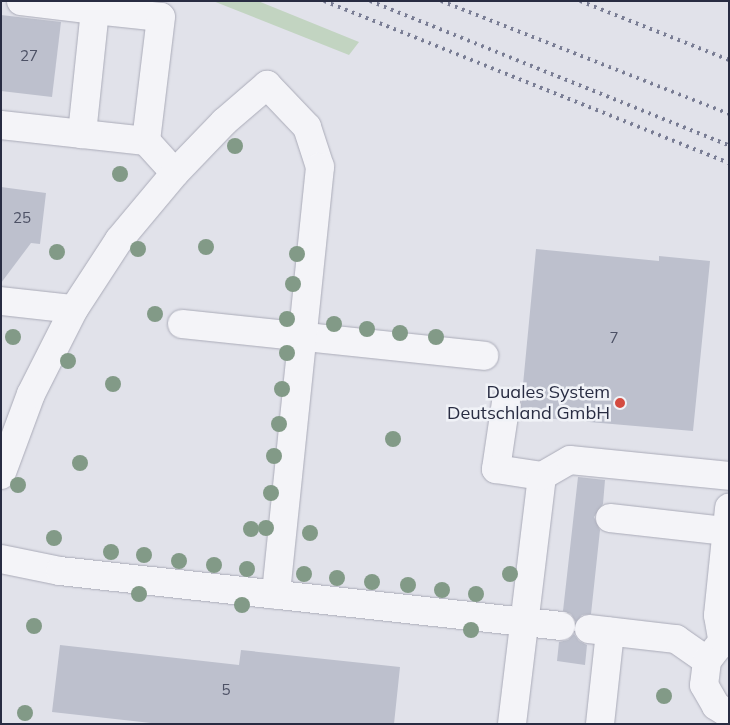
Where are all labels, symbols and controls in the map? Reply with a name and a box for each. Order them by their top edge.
house number: 27 [20,47,38,65]
house number: 25 [13,209,31,227]
house number: 7 [610,329,618,347]
place label: Duales System Deutschland GmbH [447,382,610,424]
marker: Duales System Deutschland GmbH [614,397,626,409]
house number: 5 [222,681,230,699]

